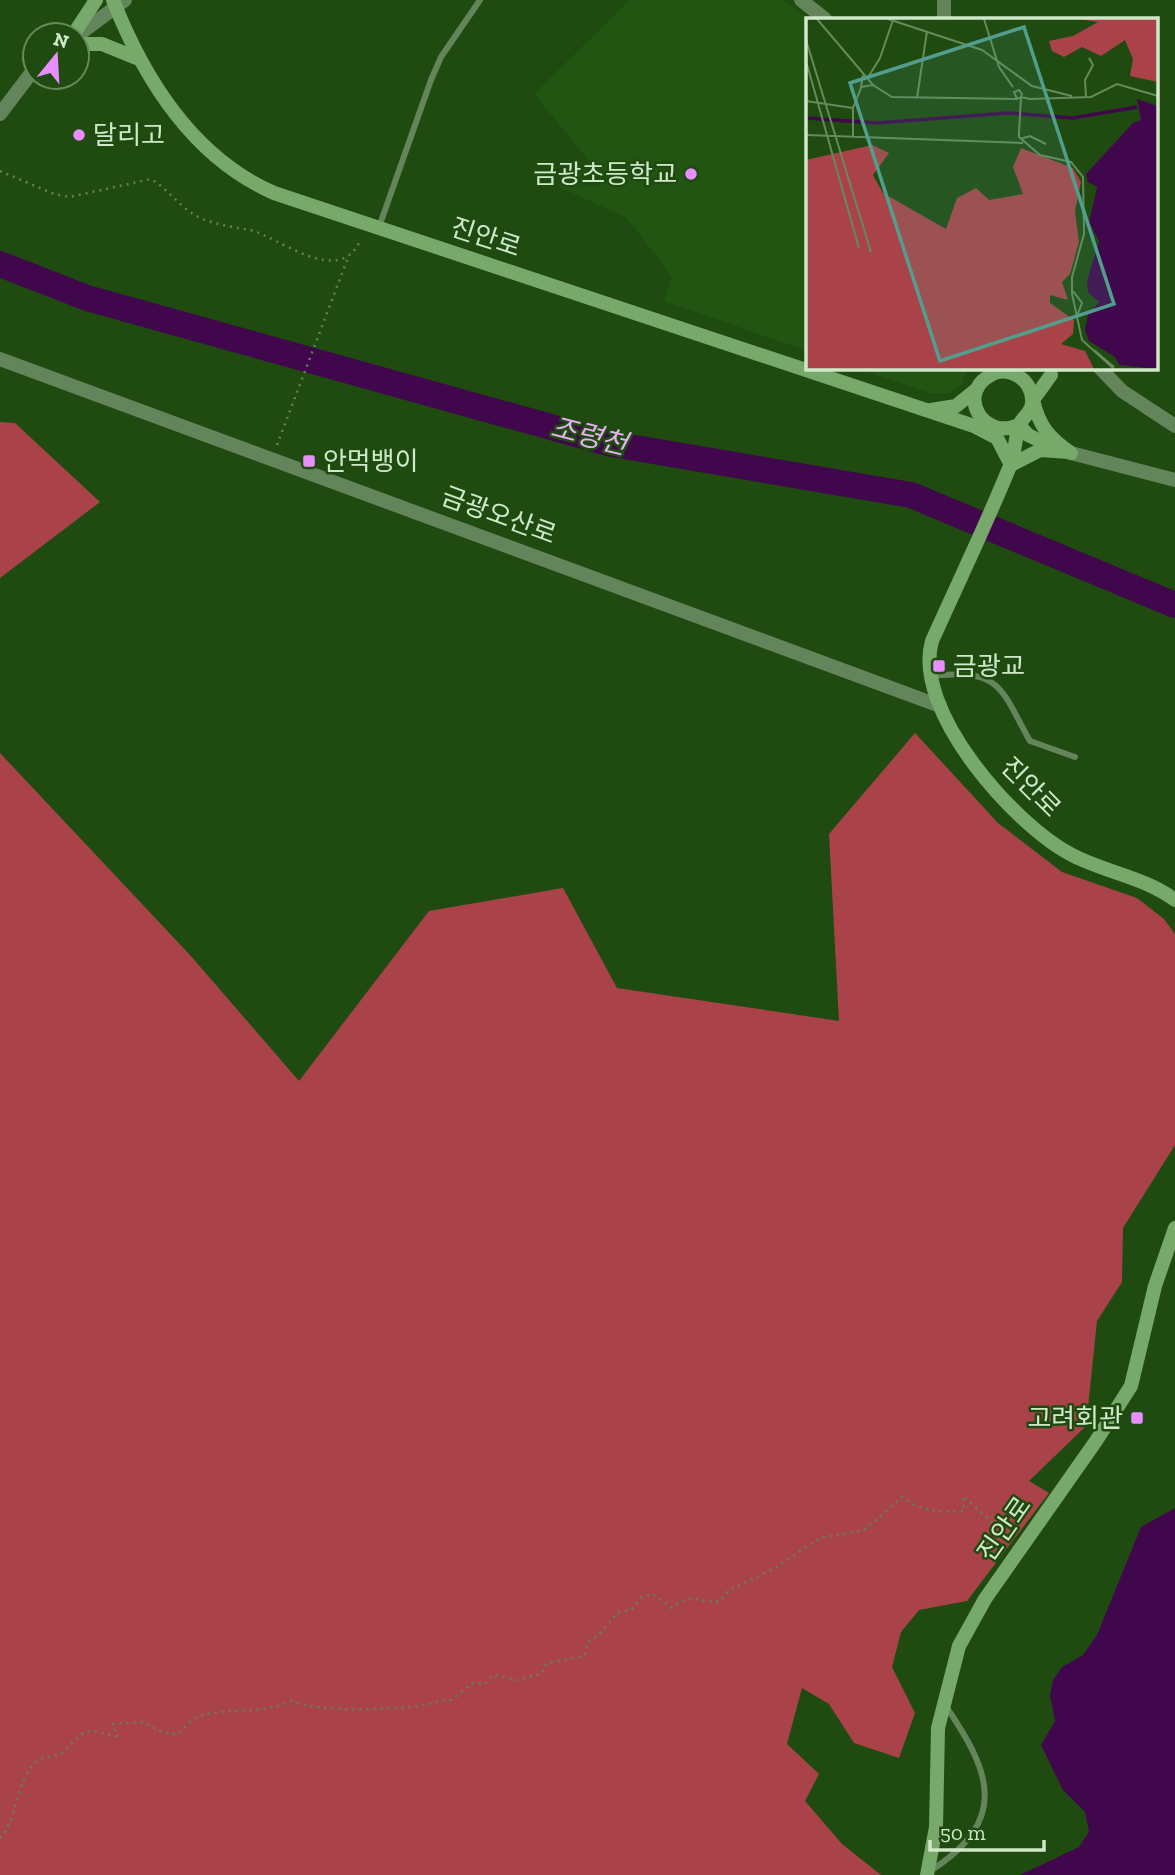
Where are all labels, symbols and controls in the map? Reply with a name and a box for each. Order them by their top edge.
inset map [806,18,1158,369]
north arrow [21,21,91,91]
text: N [51,27,72,53]
place label: 달리고 [93,119,165,151]
marker: 달리고 [71,127,87,143]
place label: 금광초등학교 [533,158,677,190]
marker: 금광초등학교 [683,166,699,182]
street label: 진안로 [447,211,525,263]
water label: 조령천 [548,411,634,462]
place label: 안먹뱅이 [323,445,419,477]
marker: 안먹뱅이 [301,453,317,469]
street label: 금광오산로 [437,480,561,550]
place label: 금광교 [953,650,1025,682]
marker: 금광교 [931,658,947,674]
street label: 진안로 [994,750,1068,824]
place label: 고려회관 [1027,1402,1123,1434]
marker: 고려회관 [1129,1410,1145,1426]
street label: 진안로 [970,1490,1038,1568]
scale bar [930,1808,1044,1852]
text: 50 m [940,1820,986,1845]

